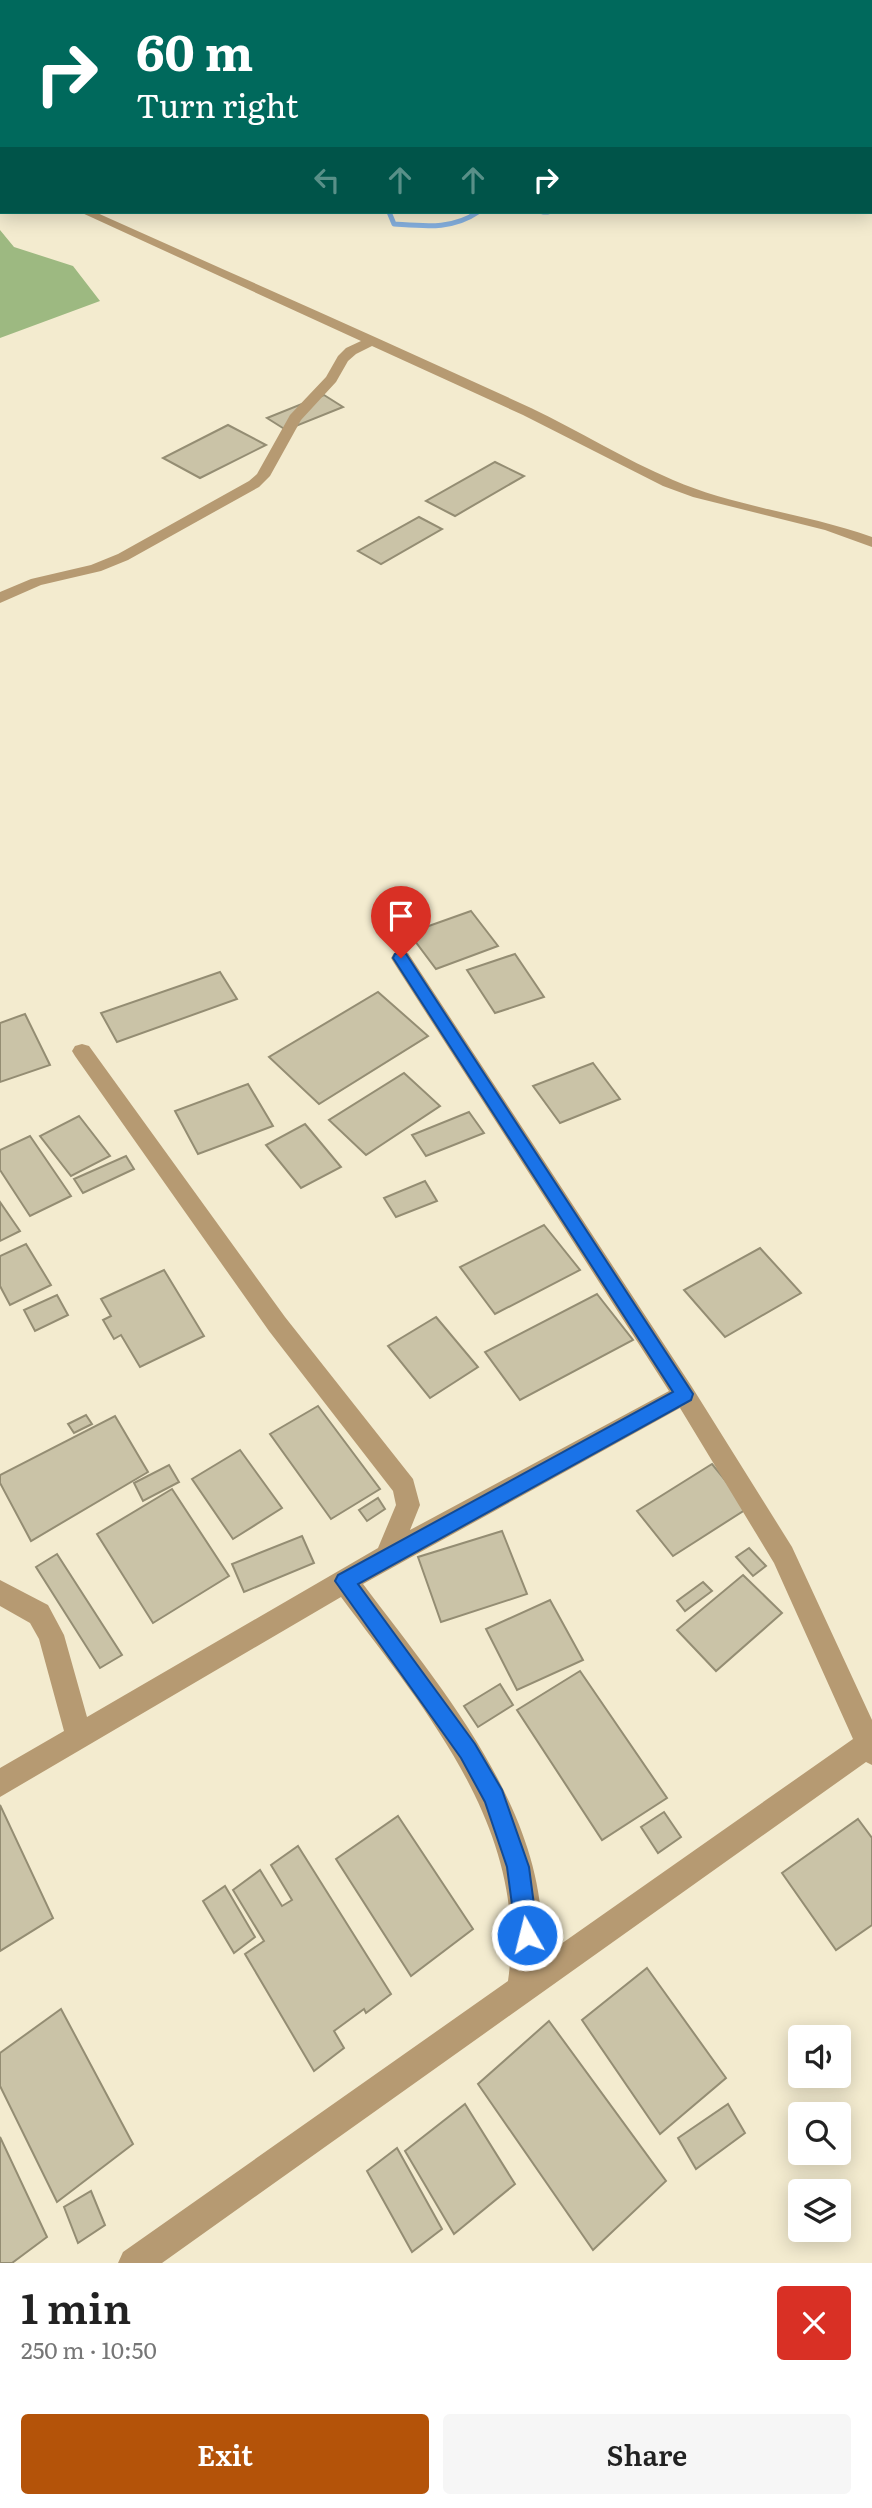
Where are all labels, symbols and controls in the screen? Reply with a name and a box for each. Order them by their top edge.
text: 60 m [136,13,253,86]
icon: right [21,28,112,119]
text: Turn right [136,80,298,128]
icon: left [308,161,346,199]
icon: ahead [381,161,419,199]
icon: ahead [454,161,492,199]
icon: right [527,161,565,199]
pin [371,886,431,958]
icon: arrive [382,897,420,935]
position arrow [490,1898,564,1972]
map controls [788,2025,851,2242]
button: sound [788,2025,851,2088]
button: search [788,2102,851,2165]
button: layers [788,2179,851,2242]
text: 1 min [21,2275,131,2337]
button: close [777,2286,851,2360]
text: 250 m · 10:50 [21,2332,157,2366]
button: Exit [21,2414,429,2494]
button: Share [443,2414,851,2494]

